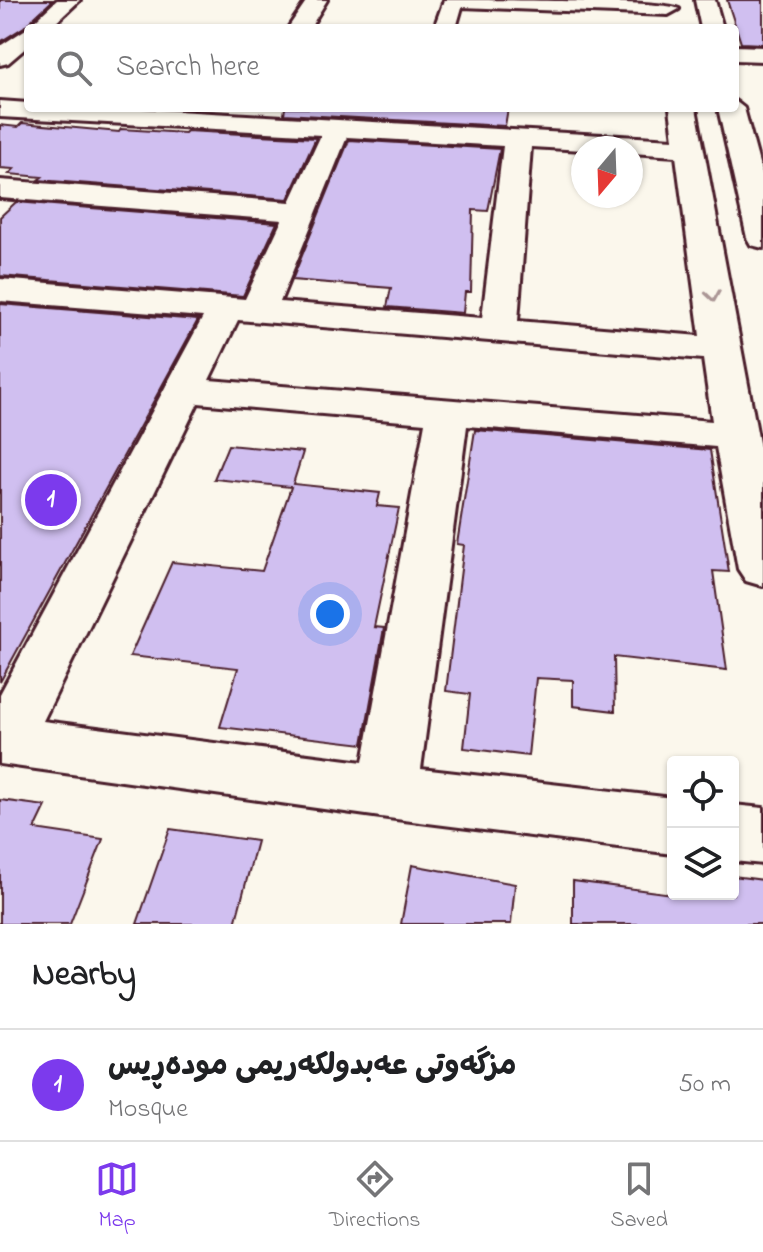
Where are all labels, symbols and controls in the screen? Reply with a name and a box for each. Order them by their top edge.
search box [24,24,739,112]
icon: search [52,46,96,90]
text: Search here [116,46,260,90]
north arrow [571,136,643,208]
one-way arrow [704,289,721,303]
pin: 1 [25,470,77,530]
your location [310,594,350,634]
map controls [667,756,739,900]
button: locate [667,756,739,828]
button: layers [667,828,739,900]
text: Nearby [32,951,136,1001]
text: مزگەوتی عەبدولکەریمی مودەڕیس [108,1045,516,1089]
text: 1 [54,1066,62,1104]
text: 50 m [678,1066,731,1104]
text: Mosque [108,1091,188,1129]
tab: Map [95,1157,139,1237]
tab: Directions [329,1157,420,1237]
tab: Saved [611,1157,668,1237]

